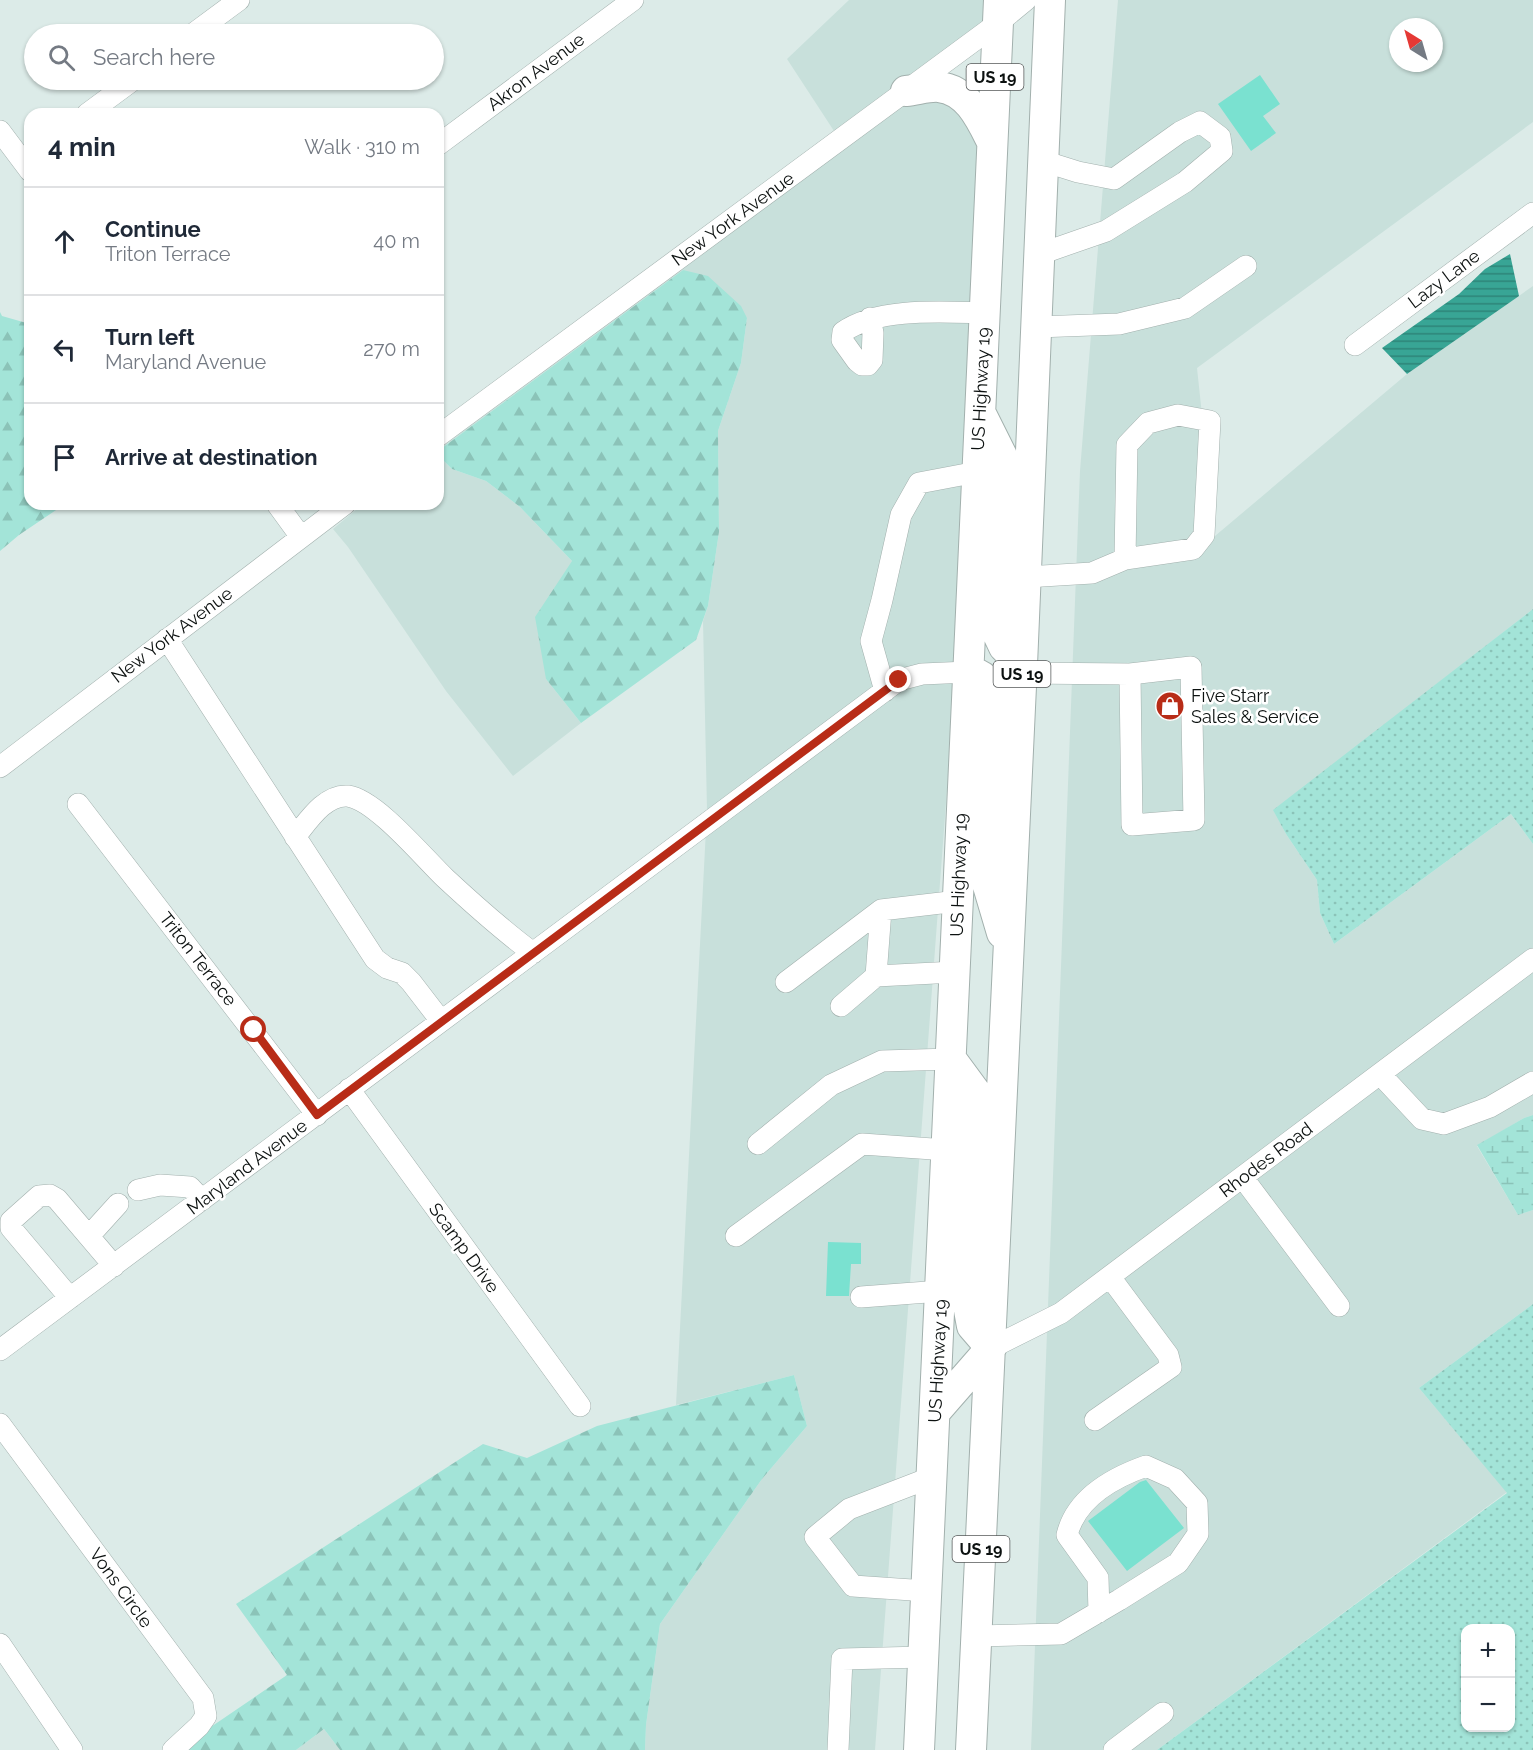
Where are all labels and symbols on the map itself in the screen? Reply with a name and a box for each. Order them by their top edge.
north arrow [1389,18,1443,72]
street label: Akron Avenue [483,28,589,115]
road number: US 19 [966,64,1024,90]
street label: New York Avenue [667,167,798,270]
street label: Lazy Lane [1404,245,1484,312]
street label: US Highway 19 [967,327,994,451]
street label: New York Avenue [107,582,237,687]
road number: US 19 [994,661,1050,687]
route end [885,666,911,692]
place label: Five Starr Sales & Service [1191,685,1319,727]
shop icon: Five Starr Sales & Service [1154,690,1186,722]
street label: US Highway 19 [946,813,971,937]
street label: Triton Terrace [155,908,242,1010]
route start [240,1016,266,1042]
street label: Maryland Avenue [182,1114,311,1219]
street label: Rhodes Road [1215,1118,1316,1201]
street label: Scamp Drive [425,1199,504,1297]
street label: US Highway 19 [924,1299,951,1423]
road number: US 19 [952,1536,1010,1562]
street label: Vons Circle [86,1544,158,1632]

